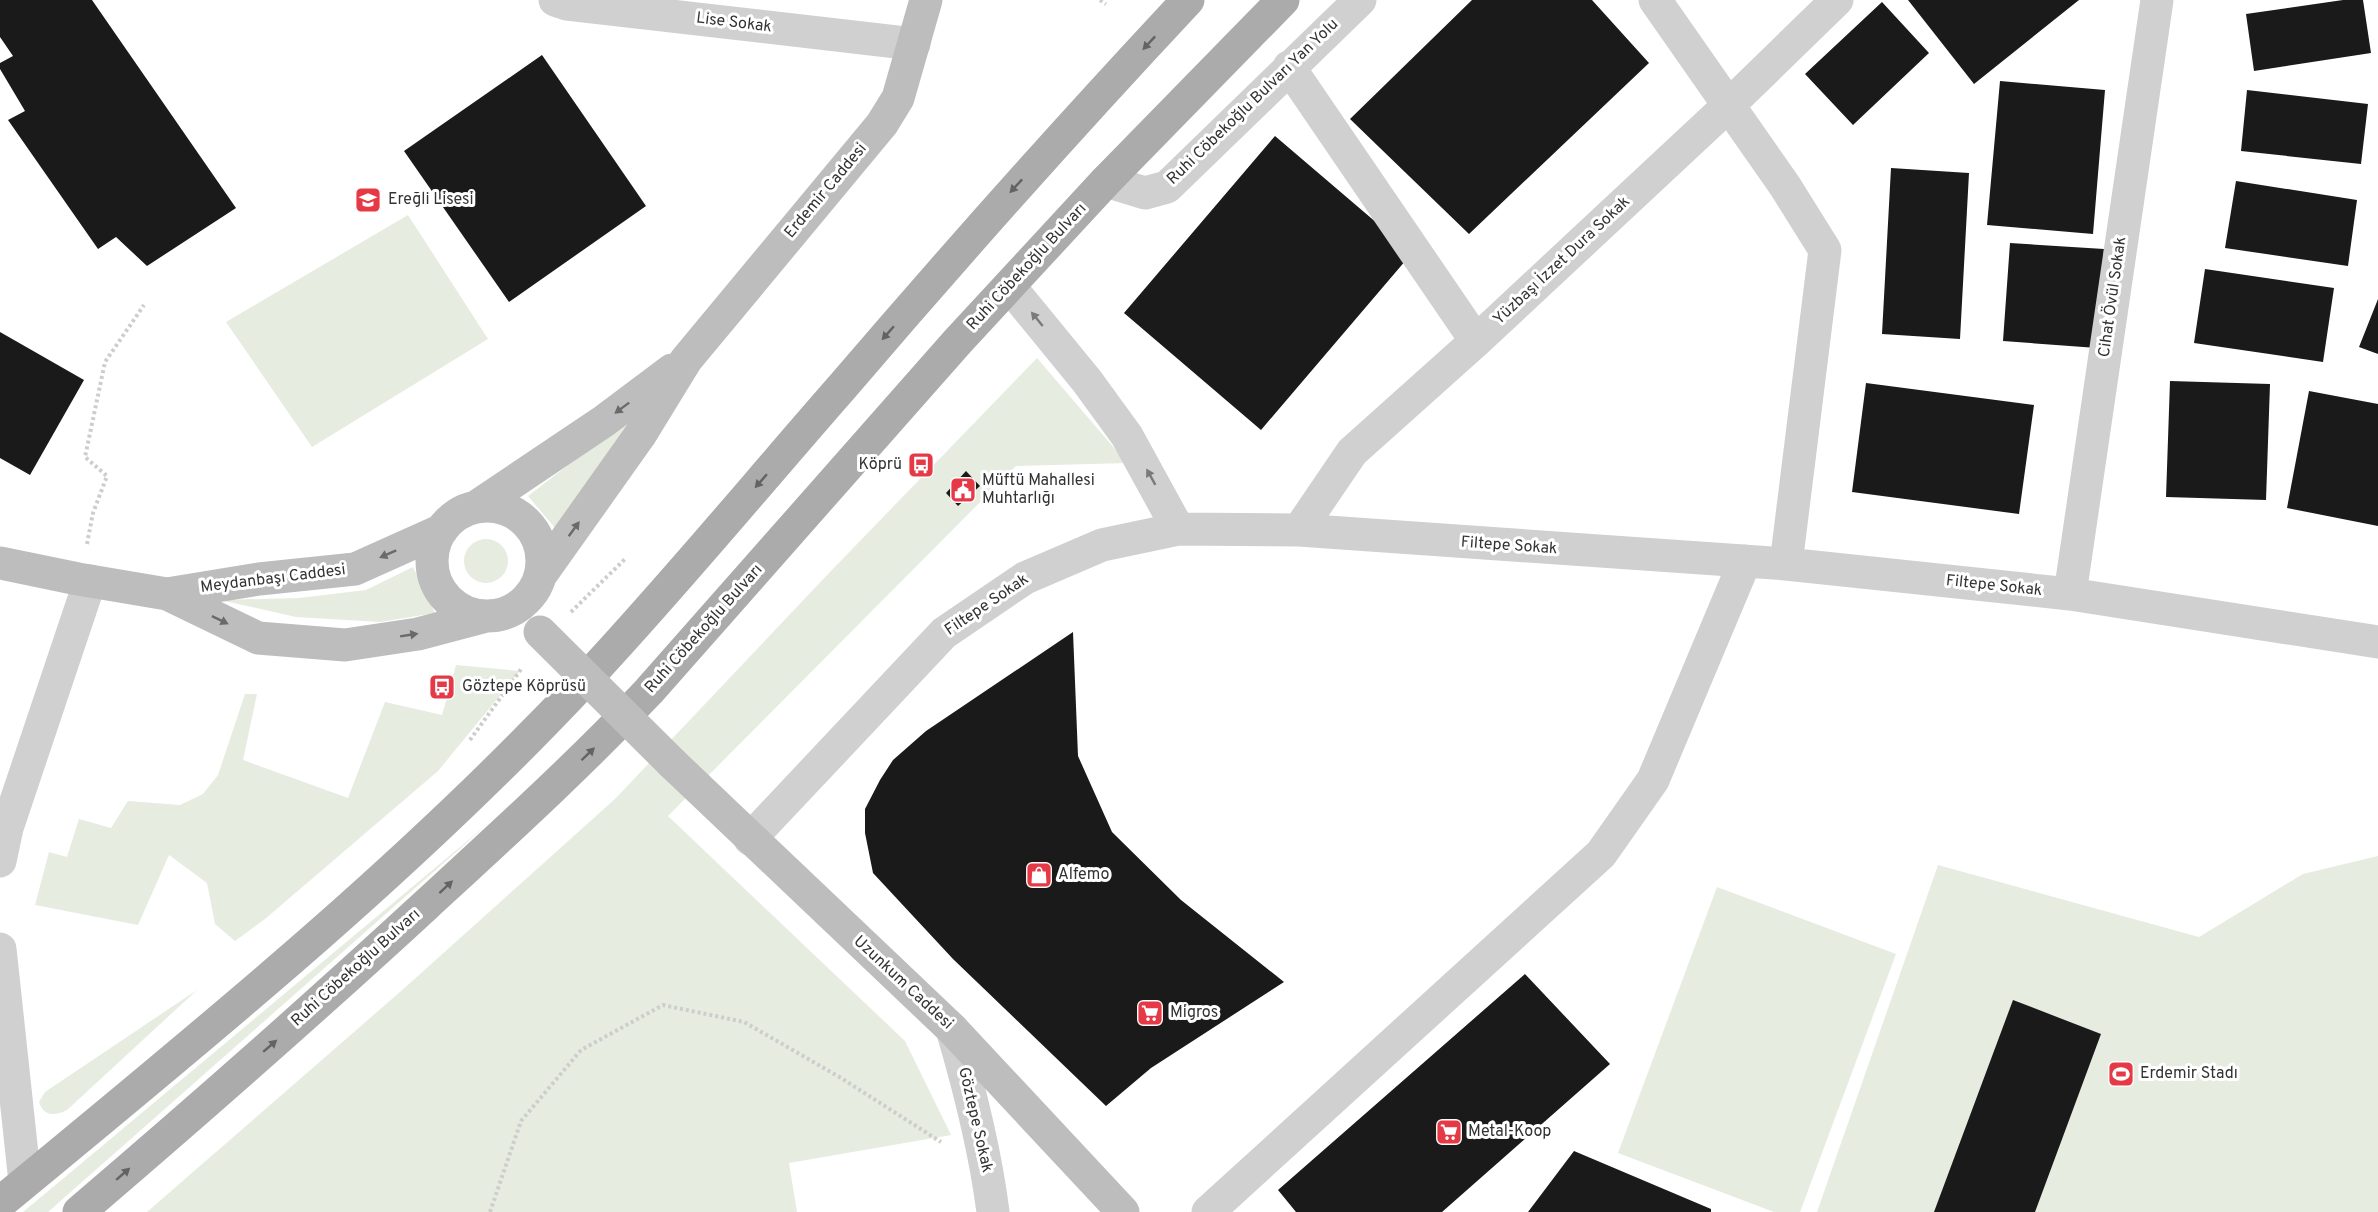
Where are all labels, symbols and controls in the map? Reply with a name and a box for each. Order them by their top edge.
street label: Lise Sokak [695,8,773,38]
street label: Ruhi Cöbekoğlu Bulvarı Yan Yolu [1163,15,1343,189]
one-way arrow [1142,36,1156,50]
street label: Erdemir Caddesi [781,139,871,243]
one-way arrow [1010,178,1023,193]
school or university icon: Ereğli Lisesi [353,185,383,215]
place label: Ereğli Lisesi [388,190,474,210]
street label: Yüzbaşı İzzet Dura Sokak [1489,192,1635,330]
street label: Ruhi Cöbekoğlu Bulvarı [963,199,1091,335]
street label: Cihat Övül Sokak [2093,235,2131,358]
one-way arrow [1031,312,1044,327]
one-way arrow [882,325,895,340]
one-way arrow [614,401,629,413]
bus stop icon: Köprü [906,450,936,480]
place label: Köprü [859,455,902,475]
one-way arrow [1146,468,1156,485]
place label: Müftü Mahallesi Muhtarlığı [982,471,1095,509]
one-way arrow [754,473,767,489]
public building icon: Müftü Mahallesi Muhtarlığı [948,475,978,505]
one-way arrow [568,521,580,536]
street label: Filtepe Sokak [1460,533,1558,559]
one-way arrow [380,549,397,558]
street label: Meydanbaşı Caddesi [199,560,347,598]
street label: Ruhi Cöbekoğlu Bulvarı [641,560,767,698]
street label: Filtepe Sokak [941,570,1033,640]
street label: Filtepe Sokak [1945,571,2043,601]
one-way arrow [211,615,228,624]
one-way arrow [400,631,419,640]
bus stop icon: Göztepe Köprüsü [427,672,457,702]
place label: Göztepe Köprüsü [462,677,586,697]
one-way arrow [581,747,596,761]
shop icon: Alfemo [1024,860,1054,890]
place label: Alfemo [1058,865,1110,885]
one-way arrow [438,881,453,894]
street label: Ruhi Cöbekoğlu Bulvarı [287,905,425,1031]
street label: Uzunkum Caddesi [849,932,957,1034]
supermarket icon: Migros [1135,998,1165,1028]
place label: Migros [1170,1003,1218,1023]
one-way arrow [262,1040,277,1053]
sports icon: Erdemir Stadı [2106,1059,2136,1089]
place label: Erdemir Stadı [2140,1064,2238,1084]
street label: Göztepe Sokak [953,1065,997,1175]
supermarket icon: Metal-Koop [1434,1117,1464,1147]
place label: Metal-Koop [1468,1122,1551,1142]
one-way arrow [115,1168,130,1181]

